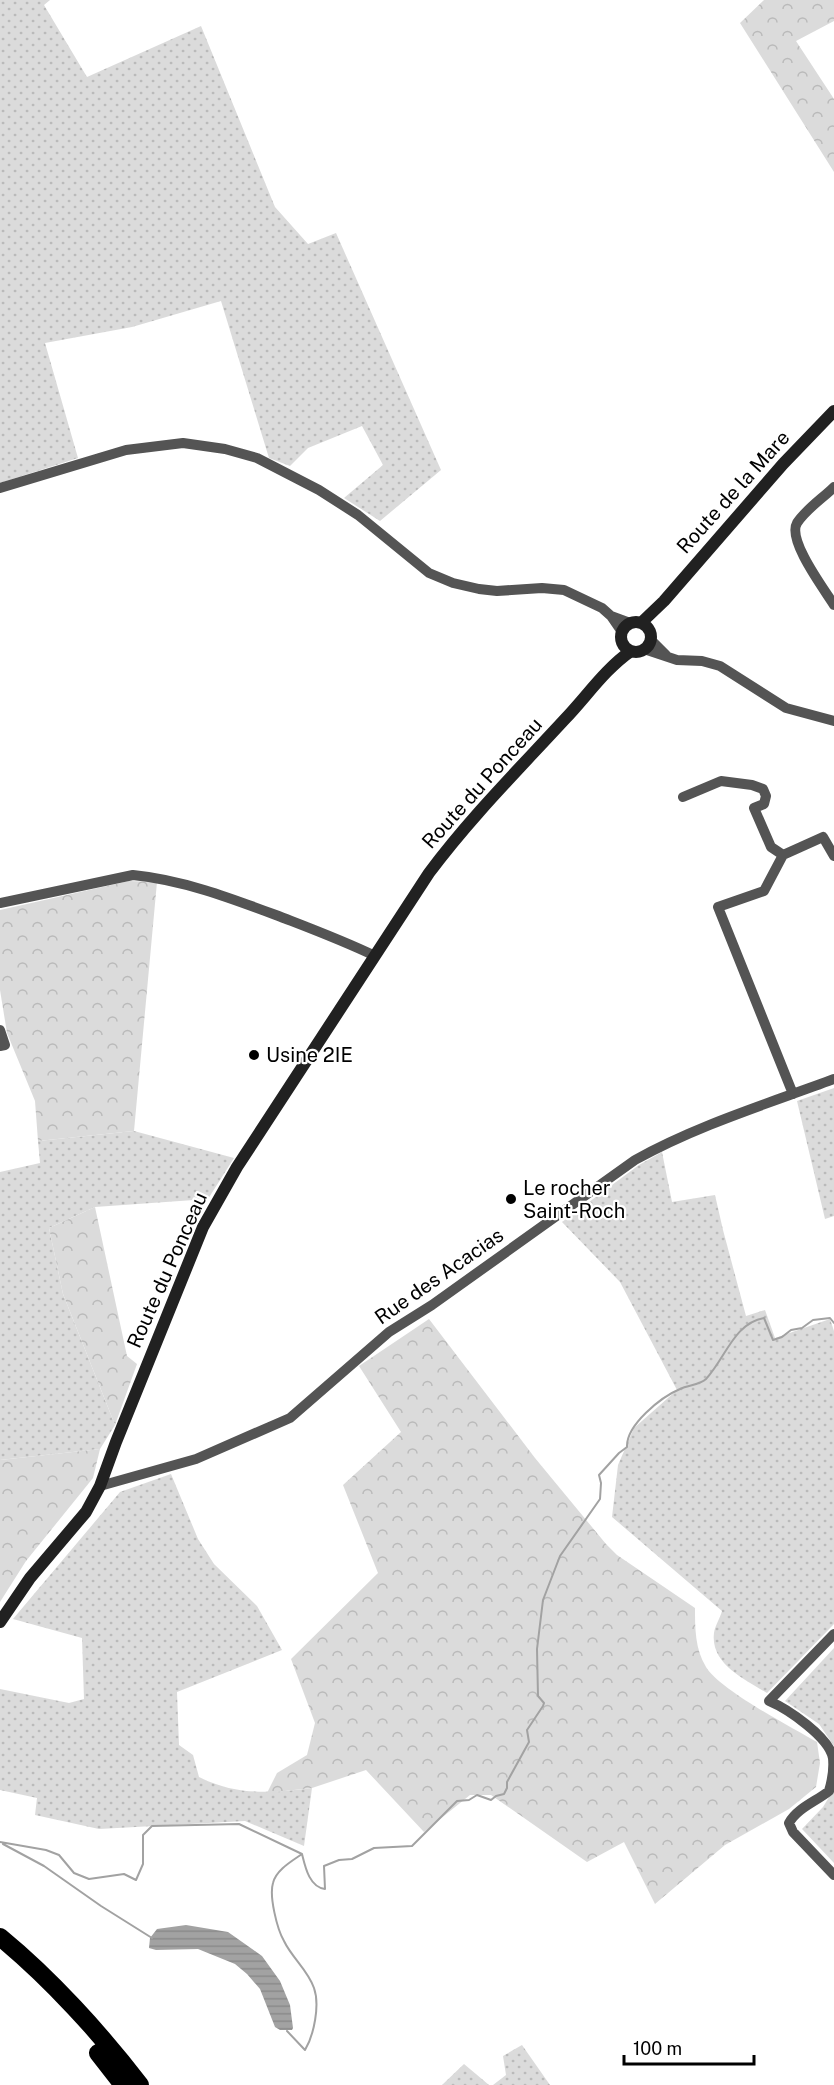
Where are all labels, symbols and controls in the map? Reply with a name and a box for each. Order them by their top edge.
street label: Route de la Mare [672,426,794,558]
street label: Route du Ponceau [417,713,547,853]
place label: Usine 2IE [266,1043,353,1067]
marker: Usine 2IE [247,1048,261,1062]
place label: Le rocher Saint-Roch [523,1176,625,1223]
street label: Route du Ponceau [122,1188,212,1352]
marker: Le rocher Saint-Roch [504,1192,518,1206]
street label: Rue des Acacias [370,1223,508,1329]
scale bar [624,2028,754,2066]
text: 100 m [633,2038,682,2059]

